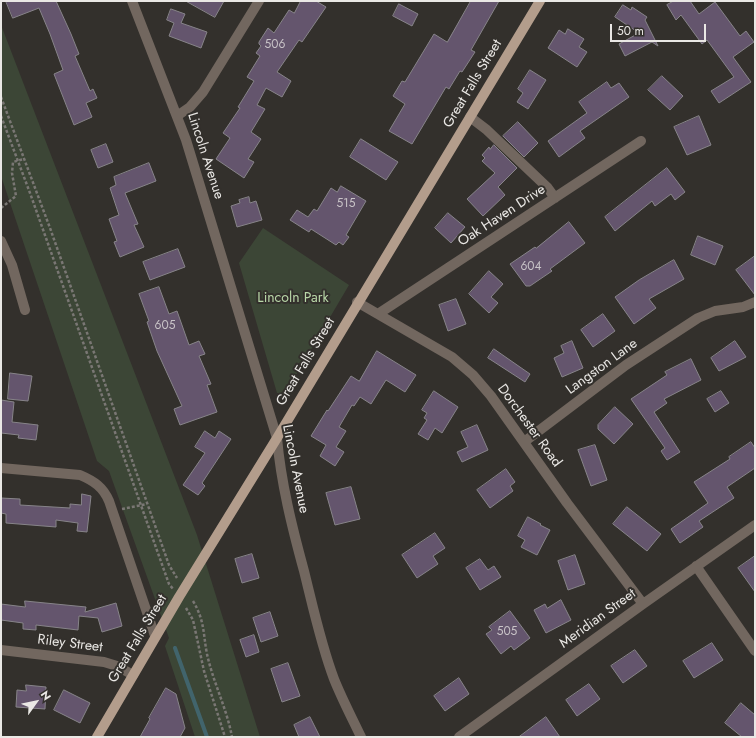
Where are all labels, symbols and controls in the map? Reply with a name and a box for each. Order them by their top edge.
scale bar [612,16,708,42]
text: 50 m [617,22,644,40]
street label: Great Falls Street [440,37,506,131]
house number: 506 [265,38,285,52]
street label: Lincoln Avenue [183,111,227,201]
street label: Oak Haven Drive [455,182,549,250]
house number: 515 [337,197,355,211]
house number: 604 [520,260,542,274]
park label: Lincoln Park [257,291,329,307]
street label: Great Falls Street [273,315,339,409]
house number: 605 [155,319,175,333]
street label: Langston Lane [563,335,641,399]
street label: Dorchester Road [493,381,565,471]
street label: Lincoln Avenue [278,423,312,515]
street label: Meridian Street [557,586,639,652]
street label: Great Falls Street [105,592,171,686]
house number: 505 [497,625,517,639]
street label: Riley Street [36,632,104,656]
north arrow [16,682,56,722]
text: N [37,687,55,703]

